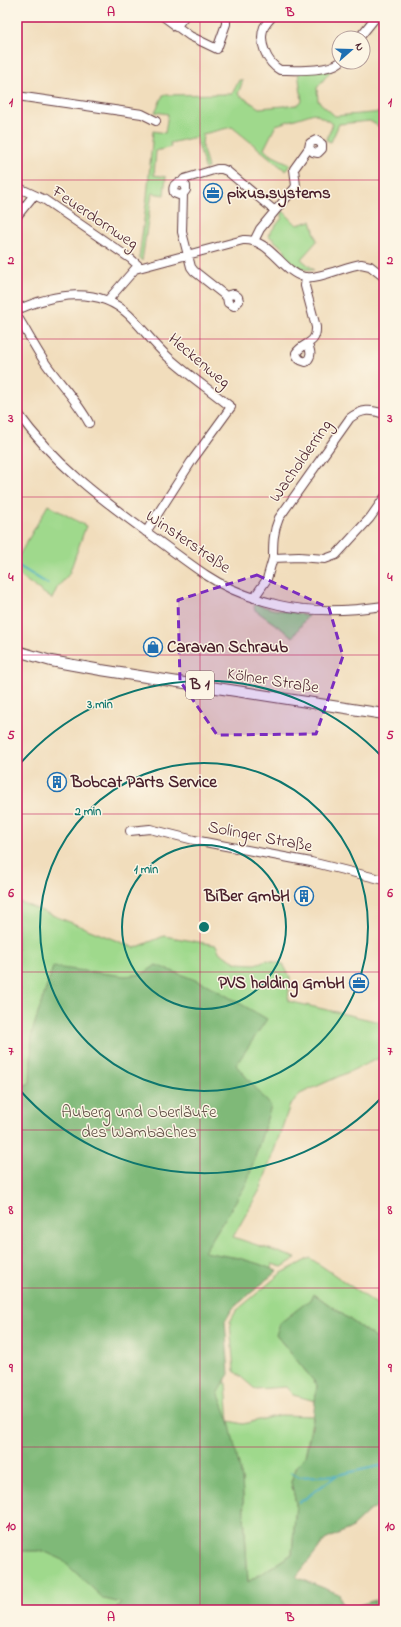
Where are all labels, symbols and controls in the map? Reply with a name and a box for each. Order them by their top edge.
text: A [107,3,115,22]
text: B [285,3,295,22]
north arrow [331,30,371,70]
text: N [351,41,368,53]
text: 1 [9,93,14,112]
text: 1 [388,93,393,112]
street label: Feuerdornweg [45,179,143,258]
place label: pixus.systems [227,181,331,208]
office icon: pixus.systems [202,182,224,204]
text: 2 [7,251,15,270]
text: 2 [386,251,394,270]
street label: Heckenweg [161,327,236,396]
text: 3 [7,409,14,428]
text: 3 [386,409,393,428]
street label: Wacholderring [263,415,340,509]
street label: Winsterstraße [140,504,236,580]
text: 4 [7,568,14,587]
text: 4 [386,568,393,587]
place label: Caravan Schraub [167,635,288,660]
shop icon: Caravan Schraub [142,636,164,658]
street label: Kölner Straße [225,661,321,701]
road number: B 1 [186,671,214,699]
text: 3 min [86,696,113,714]
text: 5 [7,726,15,745]
text: 5 [386,726,394,745]
place label: Bobcat Parts Service [70,770,218,795]
building icon: Bobcat Parts Service [46,771,68,793]
text: 2 min [74,803,101,821]
street label: Solinger Straße [205,815,315,861]
text: 1 min [134,861,158,879]
text: 6 [7,884,14,903]
place label: BiBer GmbH [203,884,290,909]
text: 6 [386,884,393,903]
building icon: BiBer GmbH [293,885,315,907]
centre of rings [197,920,211,934]
place label: PVS holding GmbH [218,971,345,998]
office icon: PVS holding GmbH [348,972,370,994]
text: 7 [8,1042,14,1061]
text: 7 [387,1042,393,1061]
park label: Auberg und Oberläufe des Wambaches [61,1100,217,1145]
text: 8 [8,1201,14,1220]
text: 8 [387,1201,393,1220]
text: 9 [8,1359,14,1378]
text: 9 [387,1359,393,1378]
text: 10 [6,1517,16,1536]
text: 10 [385,1517,395,1536]
text: A [107,1608,115,1627]
text: B [285,1608,295,1627]

